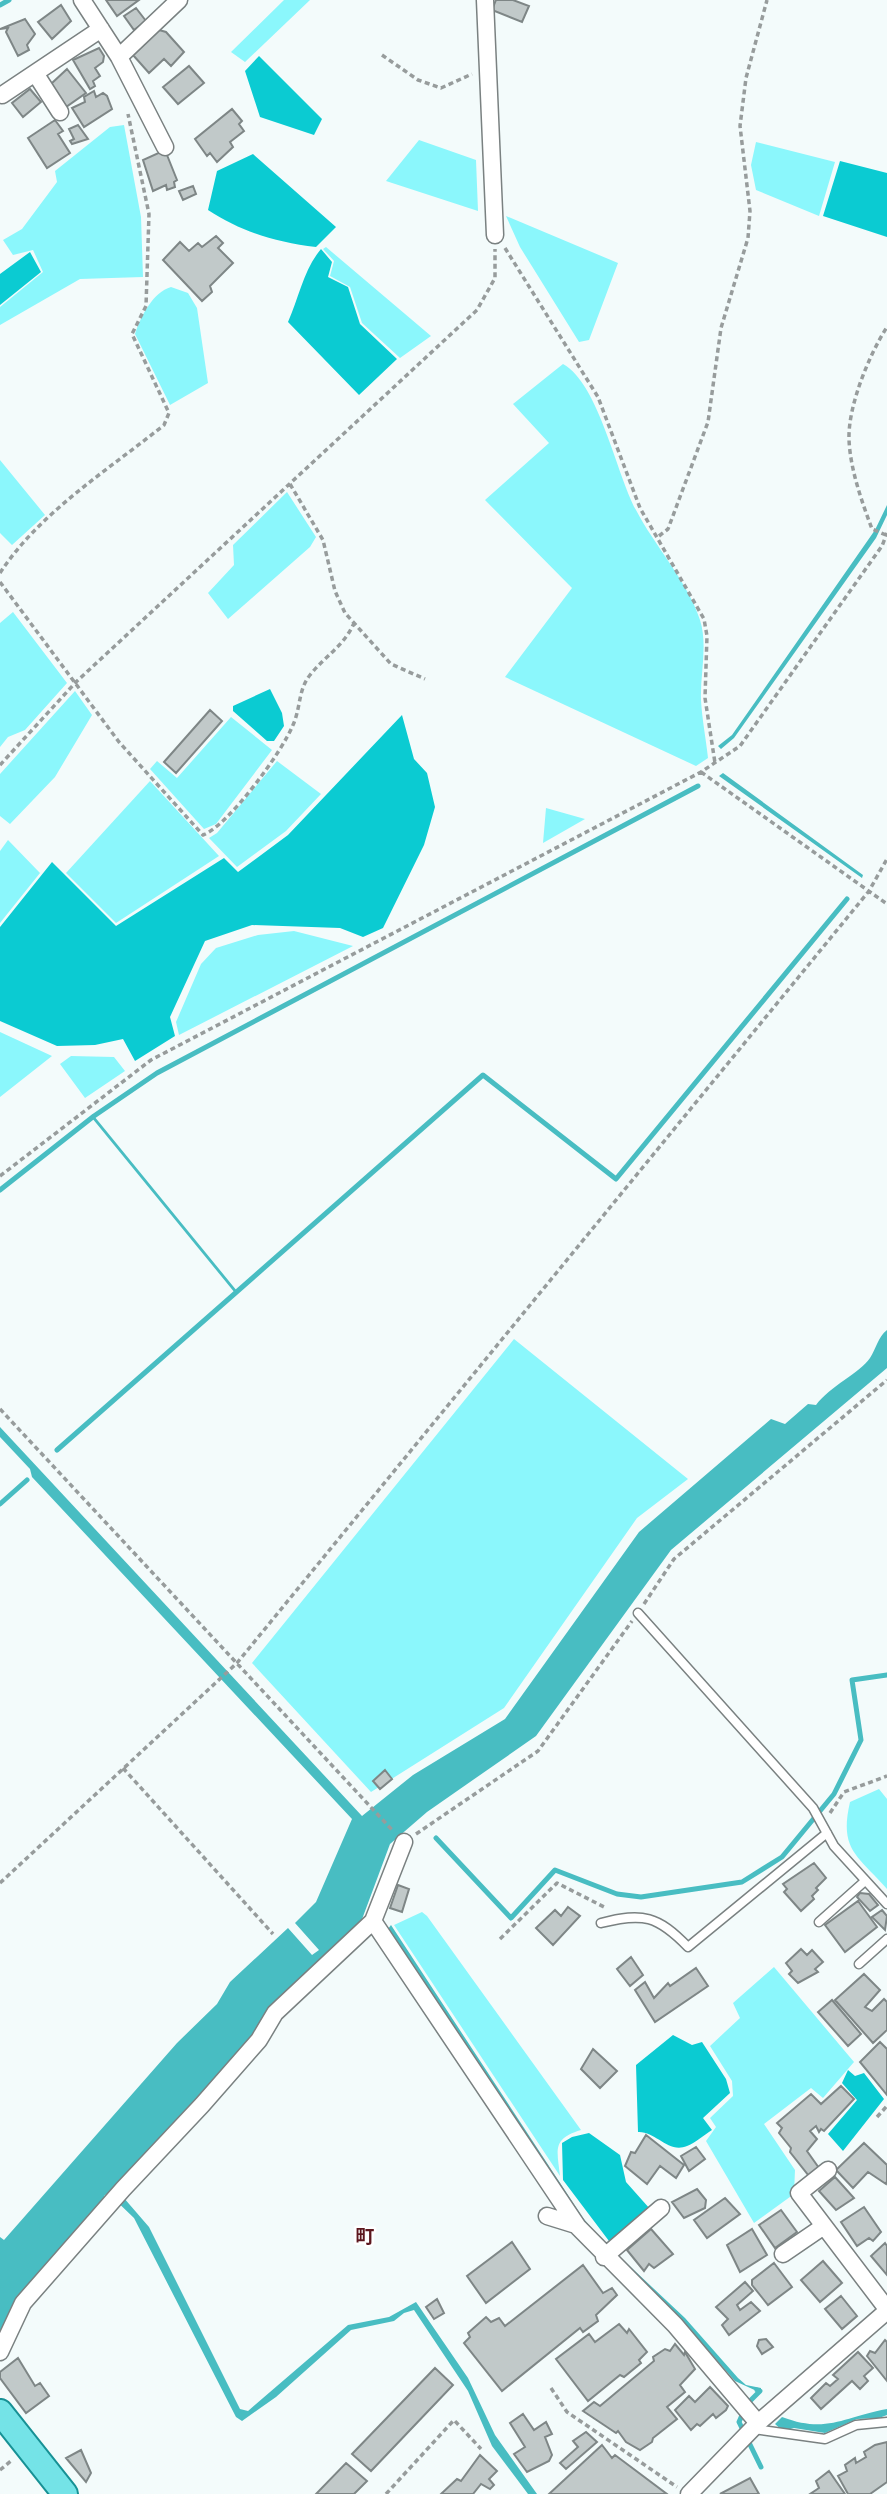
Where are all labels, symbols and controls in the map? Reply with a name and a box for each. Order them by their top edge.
district label: 町 [355,2225,375,2248]

